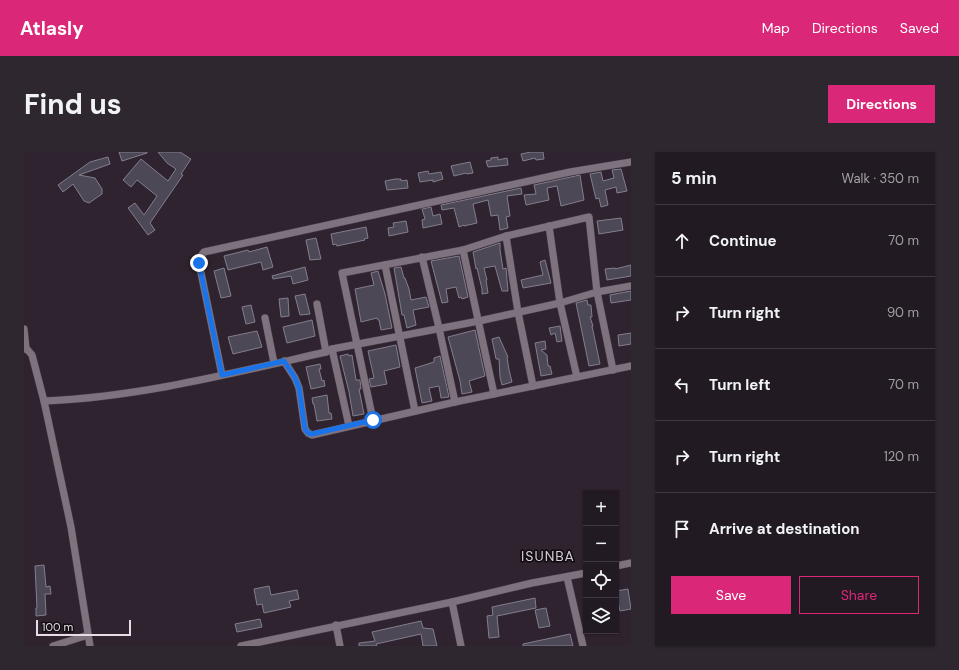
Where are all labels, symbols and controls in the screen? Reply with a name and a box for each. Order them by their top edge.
text: Atlasly [20,16,84,41]
text: Map [762,19,790,37]
text: Directions [812,19,878,37]
text: Saved [900,19,939,37]
button: Directions [828,85,935,123]
text: Find us [24,86,122,123]
text: 5 min [671,167,717,189]
text: Walk · 350 m [841,170,919,187]
icon: ahead [671,230,693,252]
text: Continue [709,231,777,251]
text: 70 m [888,232,919,249]
route end [190,254,208,272]
icon: right [671,302,693,324]
text: Turn right [709,303,780,323]
text: 90 m [887,304,919,321]
icon: left [671,374,693,396]
text: Turn left [709,375,770,395]
text: 70 m [888,376,919,393]
route start [364,411,382,429]
icon: right [671,446,693,468]
text: Turn right [709,447,780,467]
text: 120 m [884,448,919,465]
map controls [583,490,619,634]
button: + [583,490,619,526]
icon: arrive [671,518,693,540]
text: Arrive at destination [709,519,860,539]
button: − [583,526,619,562]
district label: ISUNBA [521,547,575,565]
button: locate [583,562,619,598]
button: Save [671,576,791,614]
button: Share [799,576,919,614]
button: layers [583,598,619,634]
scale bar [36,618,131,637]
text: 100 m [42,620,73,634]

